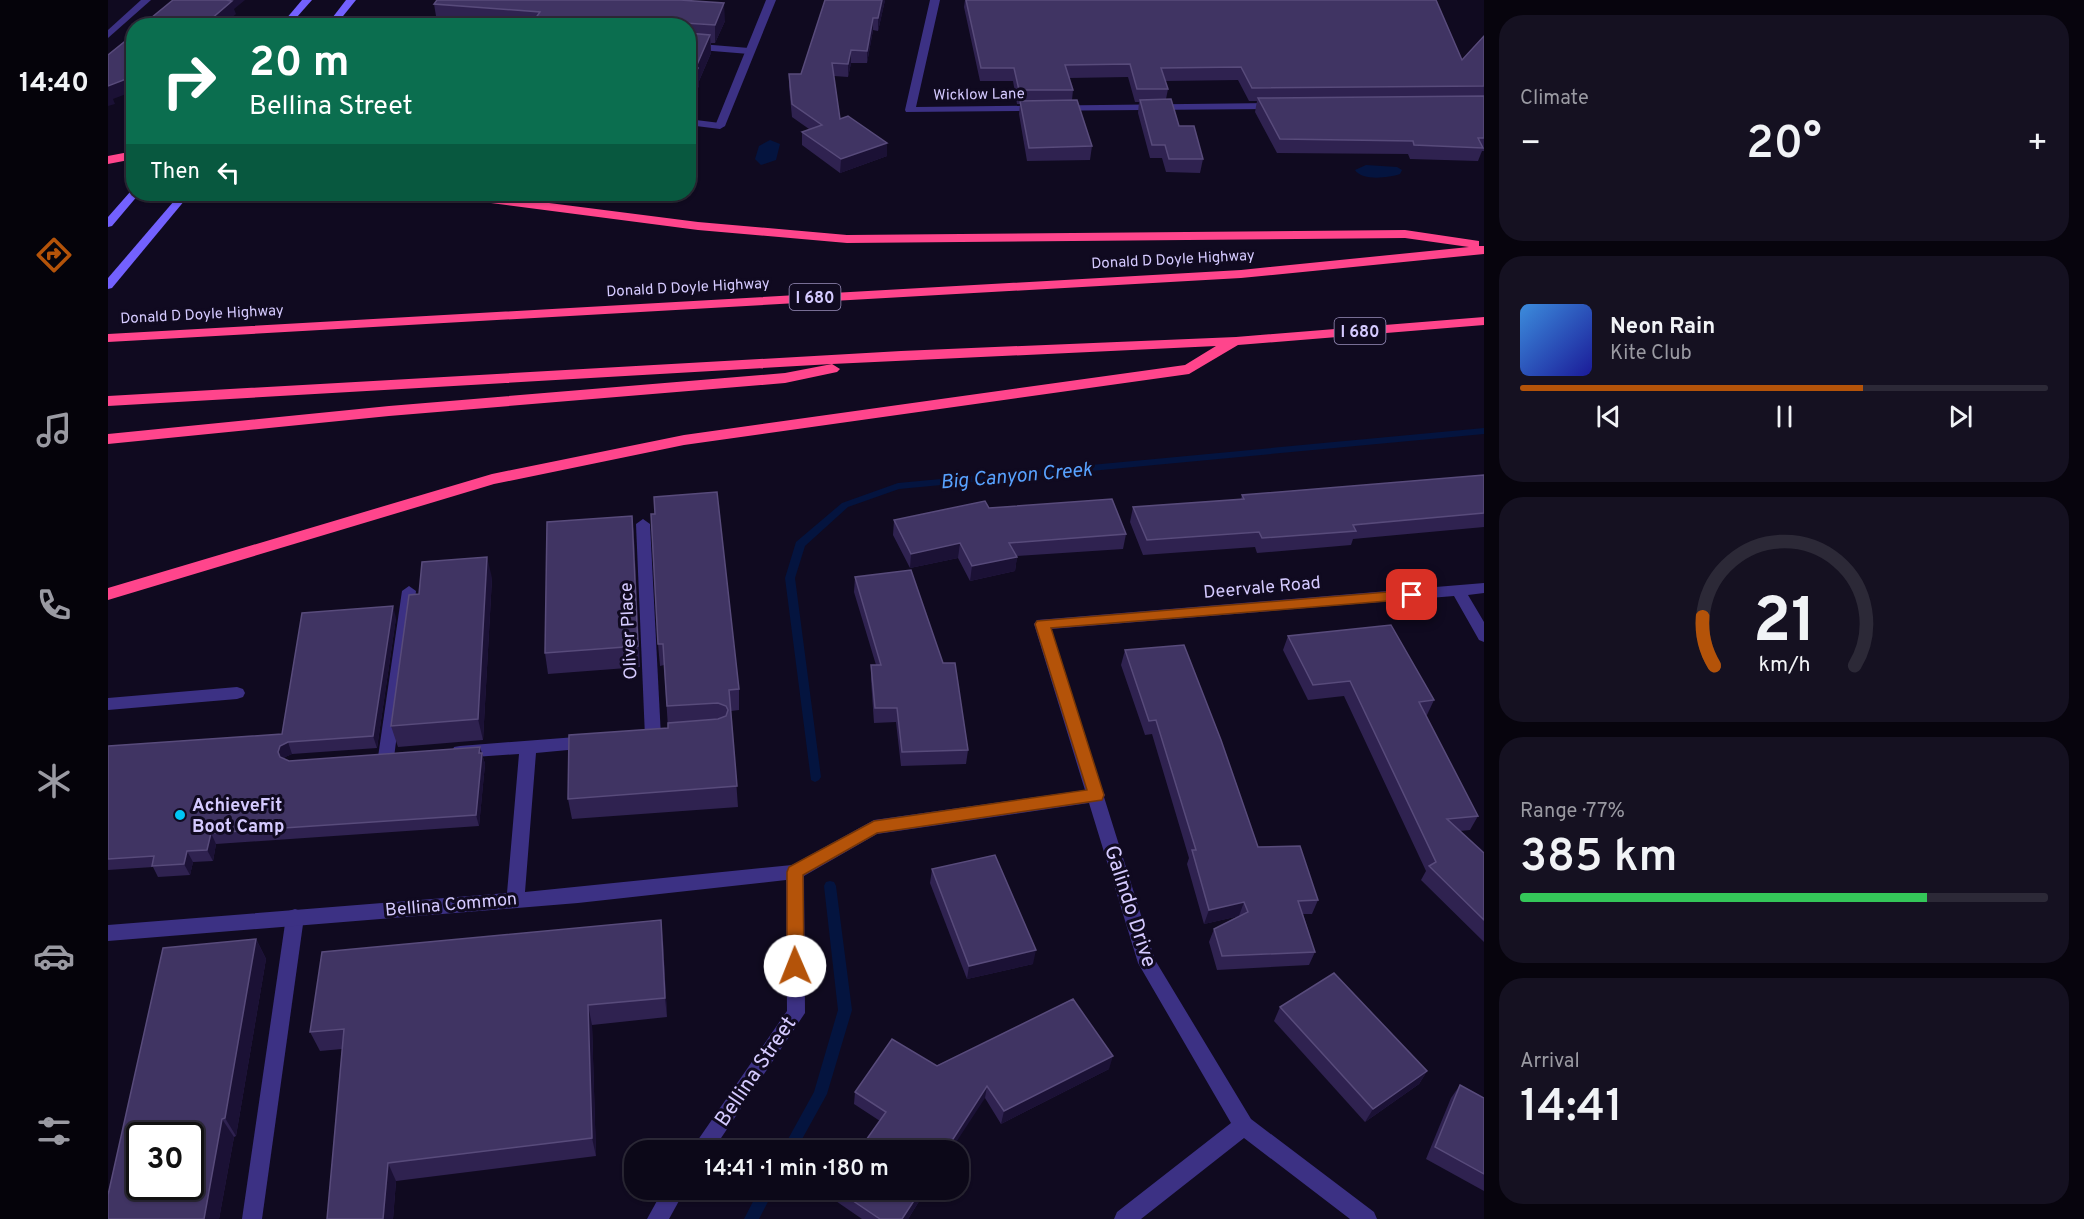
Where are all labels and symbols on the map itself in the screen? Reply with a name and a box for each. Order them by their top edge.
street label: Wicklow Lane [933,85,1025,106]
street label: Donald D Doyle Highway [1091,247,1255,274]
street label: Donald D Doyle Highway [606,275,770,302]
road number: I 680 [790,284,840,310]
street label: Donald D Doyle Highway [120,302,284,329]
road number: I 680 [1334,318,1386,344]
water label: Big Canyon Creek [939,457,1094,497]
pin [1386,569,1437,620]
street label: Deervale Road [1202,572,1322,605]
street label: Oliver Place [615,582,644,680]
place label: AchieveFit Boot Camp [192,795,284,839]
marker: AchieveFit Boot Camp [173,808,187,822]
street label: Galindo Drive [1097,842,1162,971]
street label: Bellina Common [384,888,518,923]
position arrow [763,934,827,998]
street label: Bellina Street [709,1012,803,1132]
speed limit sign: 30 [126,1122,204,1200]

